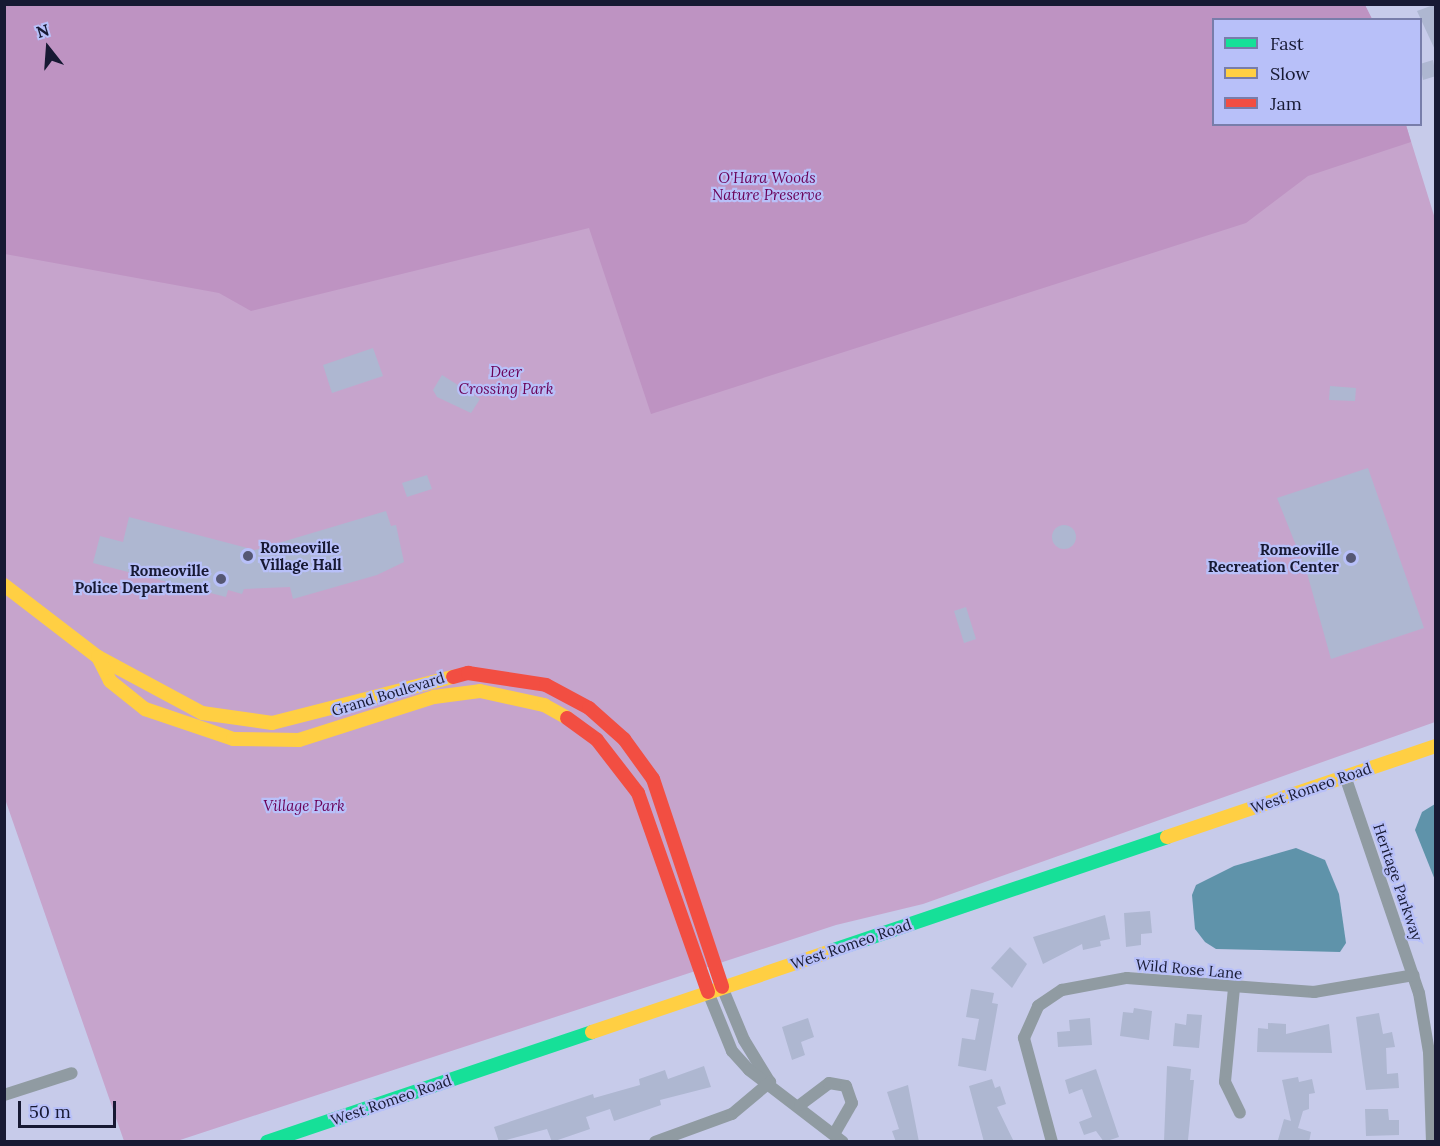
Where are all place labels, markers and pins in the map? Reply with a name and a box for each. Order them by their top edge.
place label: Romeoville Village Hall [260,538,342,573]
place label: Romeoville Recreation Center [1208,540,1339,575]
marker: Romeoville Village Hall [241,549,255,563]
marker: Romeoville Recreation Center [1344,551,1358,565]
place label: Romeoville Police Department [75,561,209,596]
marker: Romeoville Police Department [214,572,228,586]

